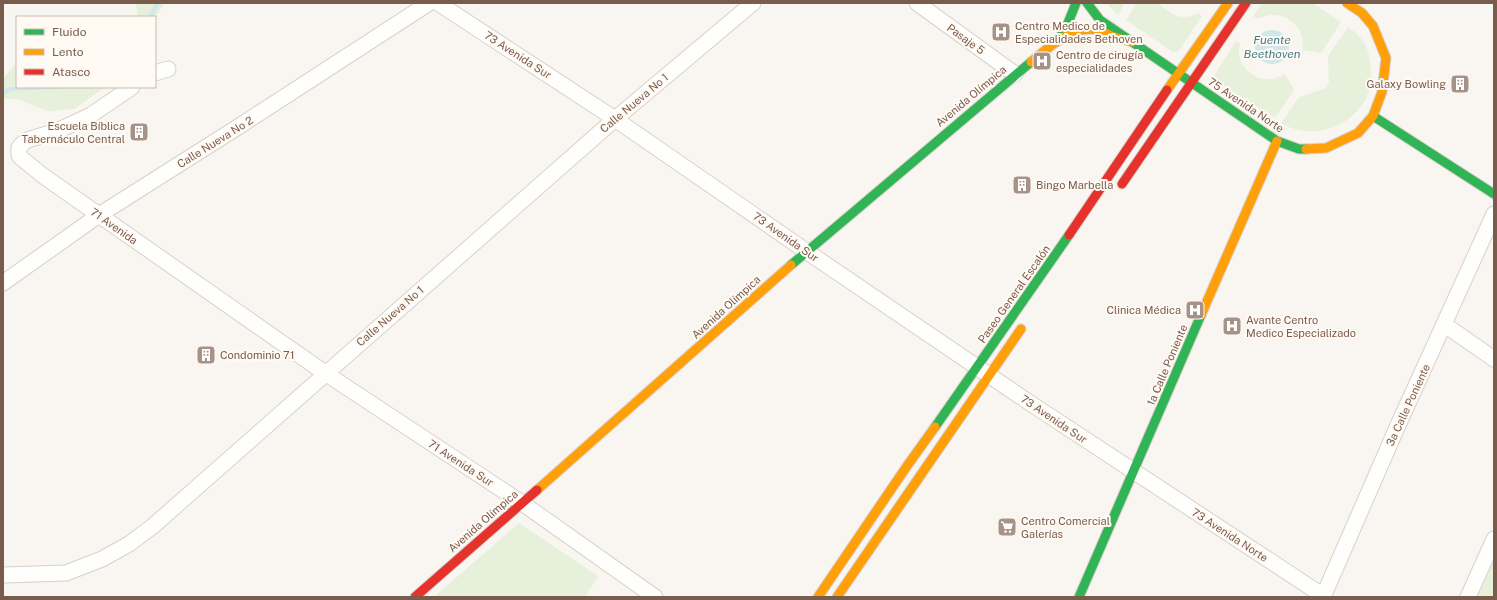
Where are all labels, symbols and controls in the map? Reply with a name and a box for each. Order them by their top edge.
legend [16,16,156,88]
place label: Centro Medico de Especialidades Bethoven [1015,20,1143,45]
street label: Pasaje 5 [945,21,987,57]
hospital icon: Centro Medico de Especialidades Bethoven [990,21,1012,43]
text: Fluido [52,25,87,39]
street label: 73 Avenida Sur [482,29,554,81]
water label: Fuente Beethoven [1243,33,1301,61]
text: Lento [52,45,84,59]
place label: Centro de cirugía especialidades [1056,49,1143,74]
hospital icon: Centro de cirugía especialidades [1031,50,1053,72]
street label: Avenida Olímpica [933,63,1009,129]
text: Atasco [52,65,91,79]
street label: Calle Nueva No 1 [598,71,670,135]
building icon: Galaxy Bowling [1449,73,1471,95]
street label: 75 Avenida Norte [1206,75,1286,135]
place label: Galaxy Bowling [1366,78,1446,90]
street label: Calle Nueva No 2 [175,114,256,170]
place label: Escuela Bíblica Tabernáculo Central [22,120,125,145]
building icon: Escuela Bíblica Tabernáculo Central [128,121,150,143]
building icon: Bingo Marbella [1011,174,1033,196]
place label: Bingo Marbella [1036,179,1113,191]
street label: 71 Avenida [88,205,140,247]
street label: 73 Avenida Sur [751,210,821,264]
street label: Paseo General Escalón [976,243,1052,345]
street label: Avenida Olímpica [689,273,763,341]
street label: Calle Nueva No 1 [354,284,426,348]
hospital icon: Clinica Médica [1184,299,1206,321]
place label: Clinica Médica [1106,304,1181,316]
place label: Avante Centro Medico Especializado [1246,314,1356,339]
hospital icon: Avante Centro Medico Especializado [1221,315,1243,337]
street label: 1a Calle Poniente [1145,323,1189,407]
building icon: Condominio 71 [195,344,217,366]
place label: Condominio 71 [220,349,294,361]
street label: 3a Calle Poniente [1384,362,1432,448]
street label: 73 Avenida Sur [1019,392,1089,446]
street label: 71 Avenida Sur [426,437,496,489]
street label: Avenida Olímpica [446,488,520,554]
street label: 73 Avenida Norte [1190,506,1270,564]
place label: Centro Comercial Galerías [1021,515,1110,540]
supermarket icon: Centro Comercial Galerías [996,516,1018,538]

